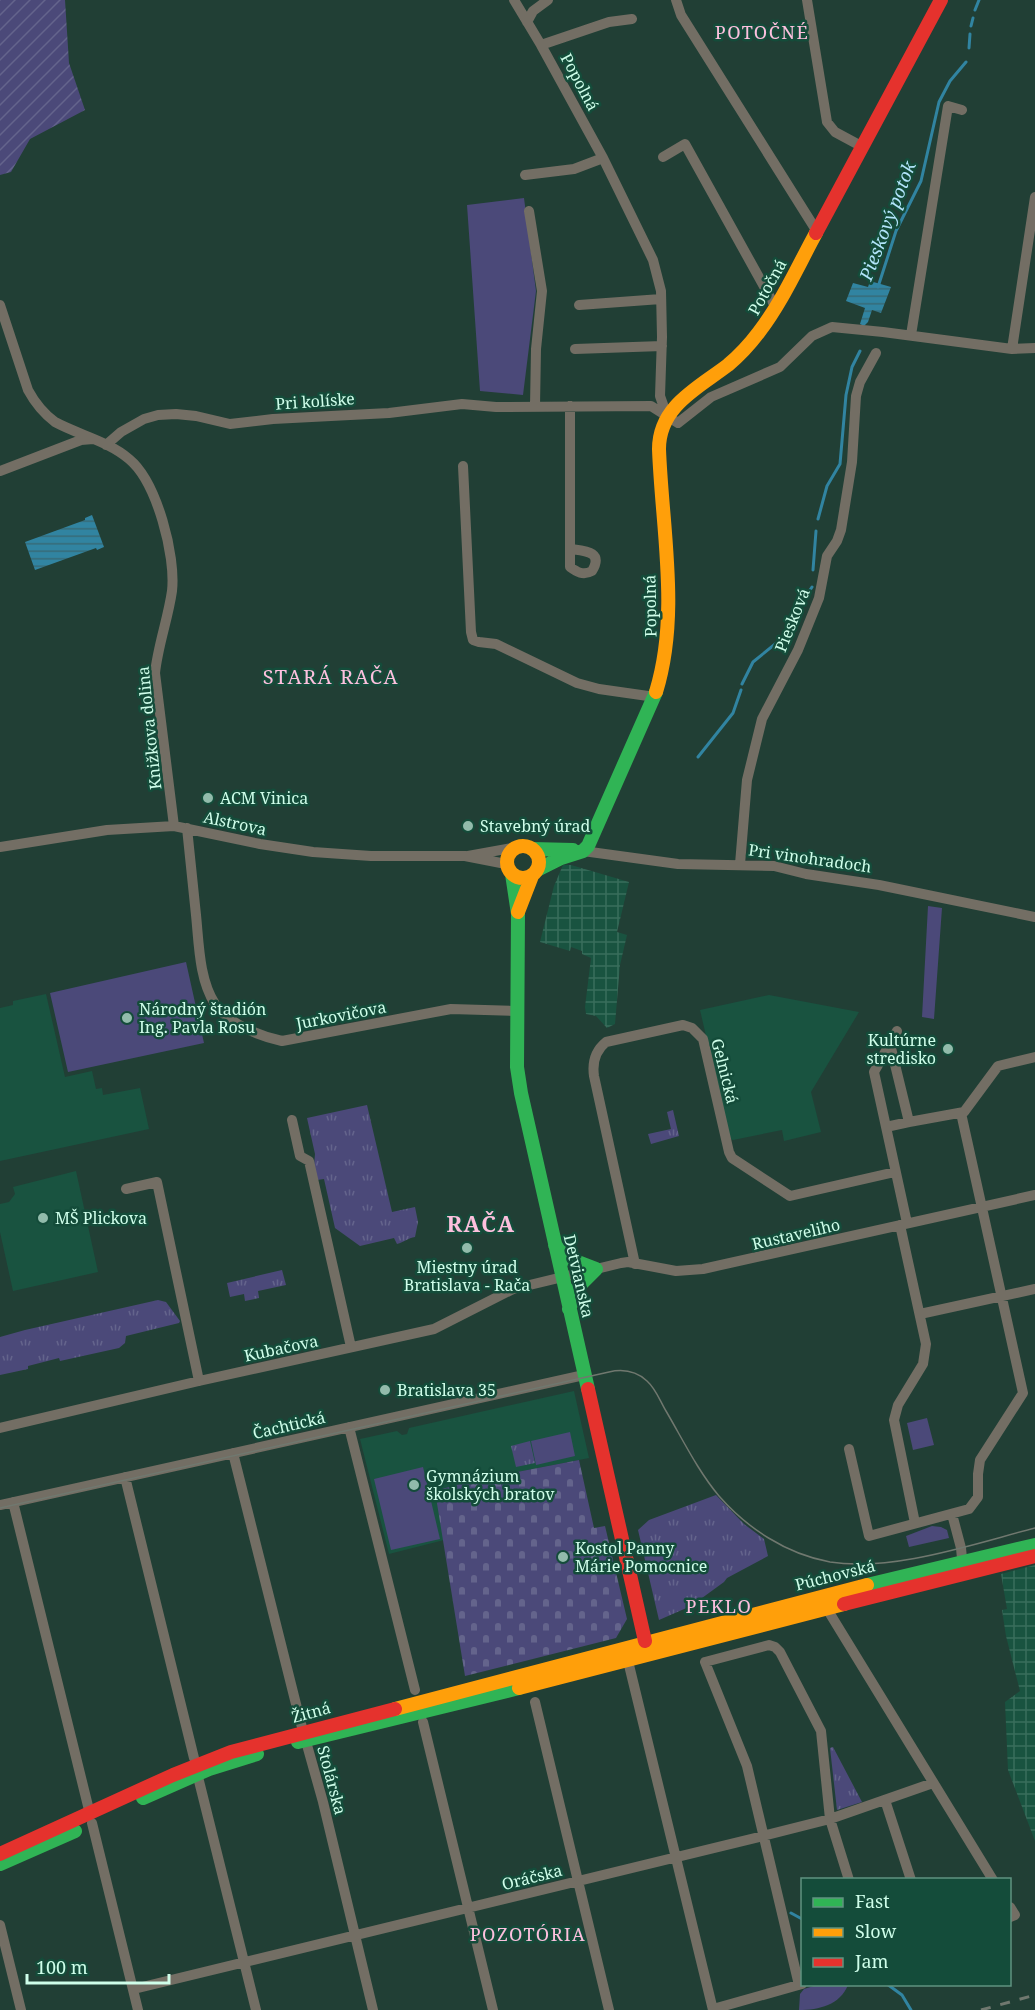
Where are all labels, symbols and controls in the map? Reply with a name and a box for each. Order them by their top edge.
district label: POTOČNÉ [715,20,809,44]
street label: Popolná [556,49,604,115]
water label: Pieskový potok [853,157,921,285]
street label: Potočná [743,255,791,319]
street label: Pri kolíske [275,387,355,415]
street label: Popolná [638,575,662,637]
street label: Piesková [769,585,815,655]
district label: STARÁ RAČA [263,663,399,690]
street label: Knižkova dolina [132,665,166,791]
place label: ACM Vinica [220,787,308,809]
marker: ACM Vinica [201,791,215,805]
street label: Alstrova [201,806,269,840]
place label: Stavebný úrad [480,815,591,837]
marker: Stavebný úrad [461,819,475,833]
street label: Pri vinohradoch [747,838,873,878]
street label: Jurkovičova [293,995,388,1035]
place label: Národný štadión Ing. Pavla Rosu [139,998,266,1038]
marker: Národný štadión Ing. Pavla Rosu [120,1011,134,1025]
place label: Kultúrne stredisko [867,1029,936,1069]
street label: Gelnická [706,1036,744,1106]
marker: Kultúrne stredisko [941,1042,955,1056]
place label: MŠ Plickova [55,1207,147,1229]
district label: RAČA [446,1208,516,1238]
marker: MŠ Plickova [36,1211,50,1225]
street label: Rustaveliho [750,1213,842,1255]
street label: Detvianska [559,1232,599,1320]
marker: Miestny úrad Bratislava - Rača [460,1241,474,1255]
place label: Miestny úrad Bratislava - Rača [404,1256,530,1296]
street label: Kubačova [242,1329,320,1367]
place label: Bratislava 35 [397,1379,496,1401]
marker: Bratislava 35 [378,1383,392,1397]
street label: Čachtická [251,1406,327,1444]
place label: Gymnázium školských bratov [426,1465,555,1505]
marker: Gymnázium školských bratov [407,1478,421,1492]
place label: Kostol Panny Márie Pomocnice [575,1537,707,1577]
marker: Kostol Panny Márie Pomocnice [556,1550,570,1564]
street label: Púchovská [793,1554,877,1596]
district label: PEKLO [686,1594,752,1618]
street label: Žitná [289,1696,333,1728]
street label: Stolárska [312,1743,352,1817]
street label: Oráčska [499,1859,565,1895]
legend [801,1878,1011,1986]
text: Fast [855,1889,890,1913]
text: Slow [855,1919,897,1943]
district label: POZOTÓRIA [470,1922,586,1946]
scale bar [27,1947,170,1985]
text: Jam [854,1949,889,1973]
text: 100 m [36,1955,88,1979]

